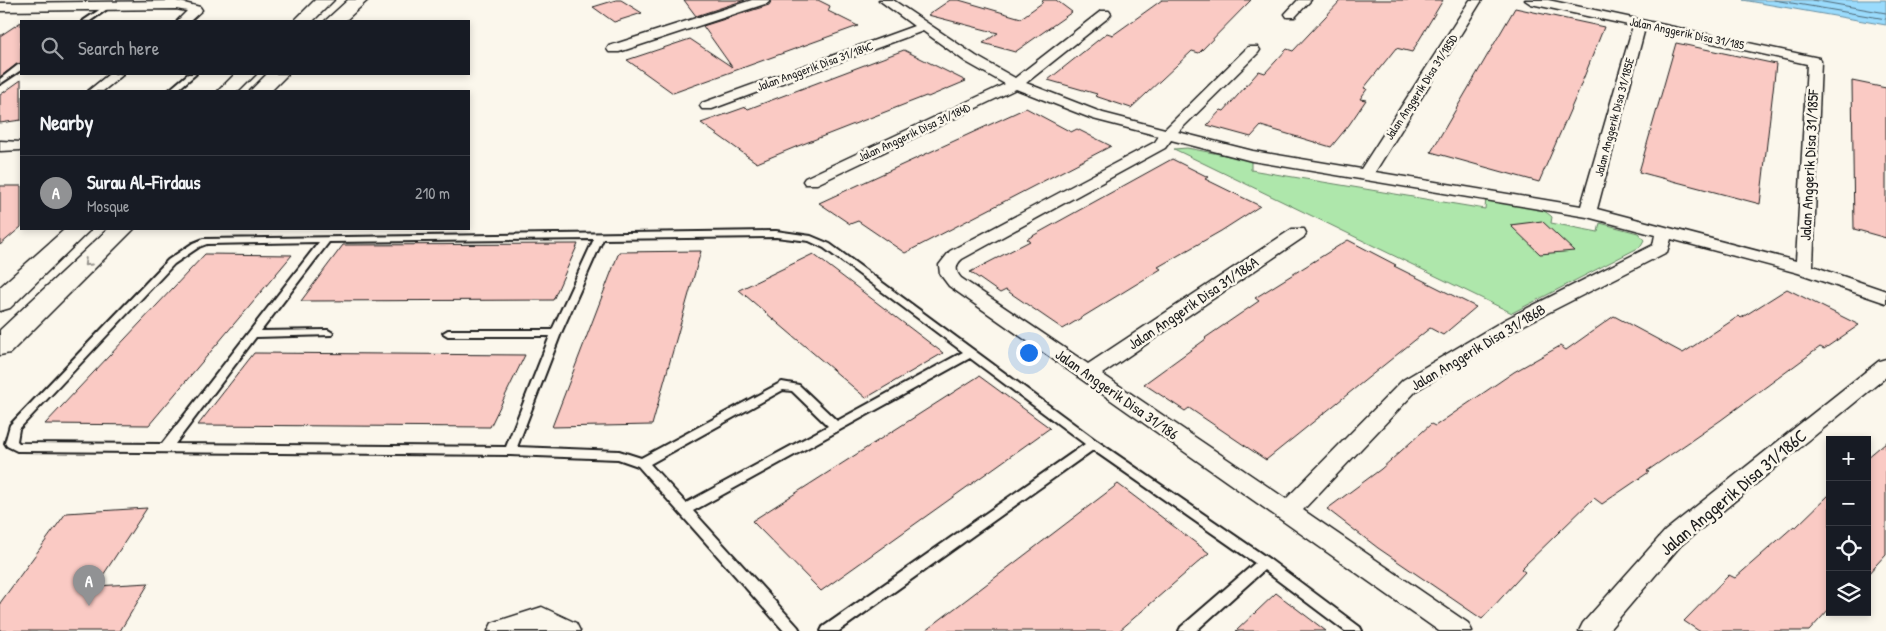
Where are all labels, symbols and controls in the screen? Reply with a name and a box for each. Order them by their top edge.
street label: Jalan Anggerik Disa 31/185 [1628,13,1746,53]
search box [20,20,470,75]
street label: Jalan Anggerik Disa 31/185D [1380,31,1462,143]
icon: search [38,34,66,62]
text: Search here [78,35,159,61]
street label: Jalan Anggerik Disa 31/184C [754,37,876,95]
street label: Jalan Anggerik Disa 31/185E [1590,55,1638,178]
street label: Jalan Anggerik Disa 31/185F [1795,88,1823,241]
street label: Jalan Anggerik Disa 31/184D [855,98,973,165]
text: Nearby [40,108,93,137]
text: Surau Al-Firdaus [87,169,201,195]
text: A [52,182,60,204]
text: 210 m [415,182,450,204]
text: Mosque [87,195,129,217]
street label: Jalan Anggerik Disa 31/186A [1124,251,1263,355]
one-way arrow [84,257,93,266]
street label: Jalan Anggerik Disa 31/186B [1407,298,1549,396]
your location [1016,340,1042,366]
street label: Jalan Anggerik Disa 31/186 [1051,344,1183,444]
street label: Jalan Anggerik Disa 31/186C [1654,423,1812,561]
map controls [1826,436,1871,616]
button: + [1826,436,1871,481]
button: − [1826,481,1871,526]
button: locate [1826,526,1871,571]
pin: A [73,565,105,606]
button: layers [1826,571,1871,616]

